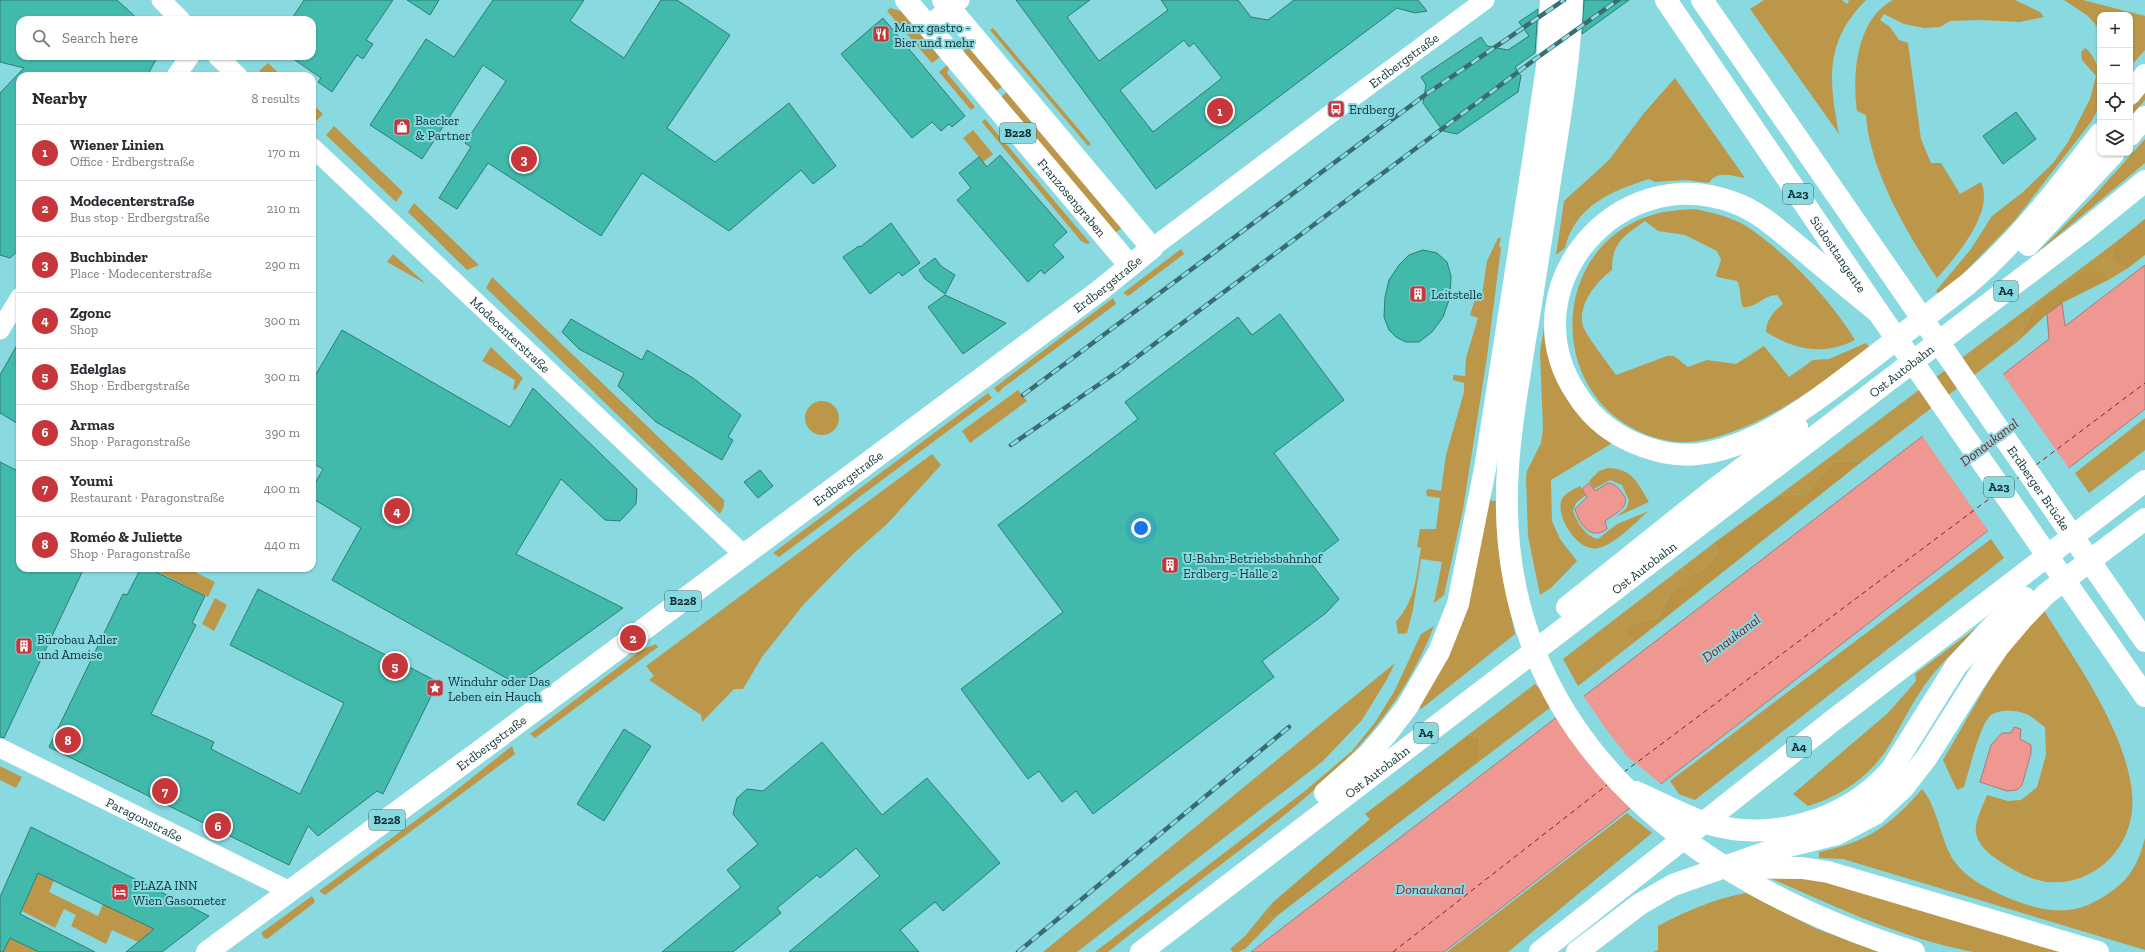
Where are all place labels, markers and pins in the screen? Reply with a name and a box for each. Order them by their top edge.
place label: Marx gastro - Bier und mehr [894,20,975,50]
restaurant icon: Marx gastro - Bier und mehr [871,24,891,44]
pin: 1 [1207,96,1233,126]
bus stop icon: Erdberg [1326,99,1346,119]
place label: Erdberg [1349,102,1395,117]
place label: Baecker & Partner [415,113,470,143]
shop icon: Baecker & Partner [392,117,412,137]
pin: 3 [511,144,537,174]
building icon: Leitstelle [1408,284,1428,304]
place label: Leitstelle [1431,287,1482,302]
pin: 4 [384,496,410,526]
place label: U-Bahn-Betriebsbahnhof Erdberg - Halle 2 [1183,551,1323,581]
building icon: U-Bahn-Betriebsbahnhof Erdberg - Halle 2 [1160,555,1180,575]
pin: 2 [620,623,646,653]
place label: Bürobau Adler und Ameise [37,632,118,662]
building icon: Bürobau Adler und Ameise [14,636,34,656]
pin: 5 [382,651,408,681]
place label: Winduhr oder Das Leben ein Hauch [448,674,550,704]
place icon: Winduhr oder Das Leben ein Hauch [425,678,445,698]
pin: 8 [55,725,81,755]
pin: 7 [152,776,178,806]
pin: 6 [205,811,231,841]
place label: PLAZA INN Wien Gasometer [133,878,226,908]
hotel icon: PLAZA INN Wien Gasometer [110,882,130,902]

